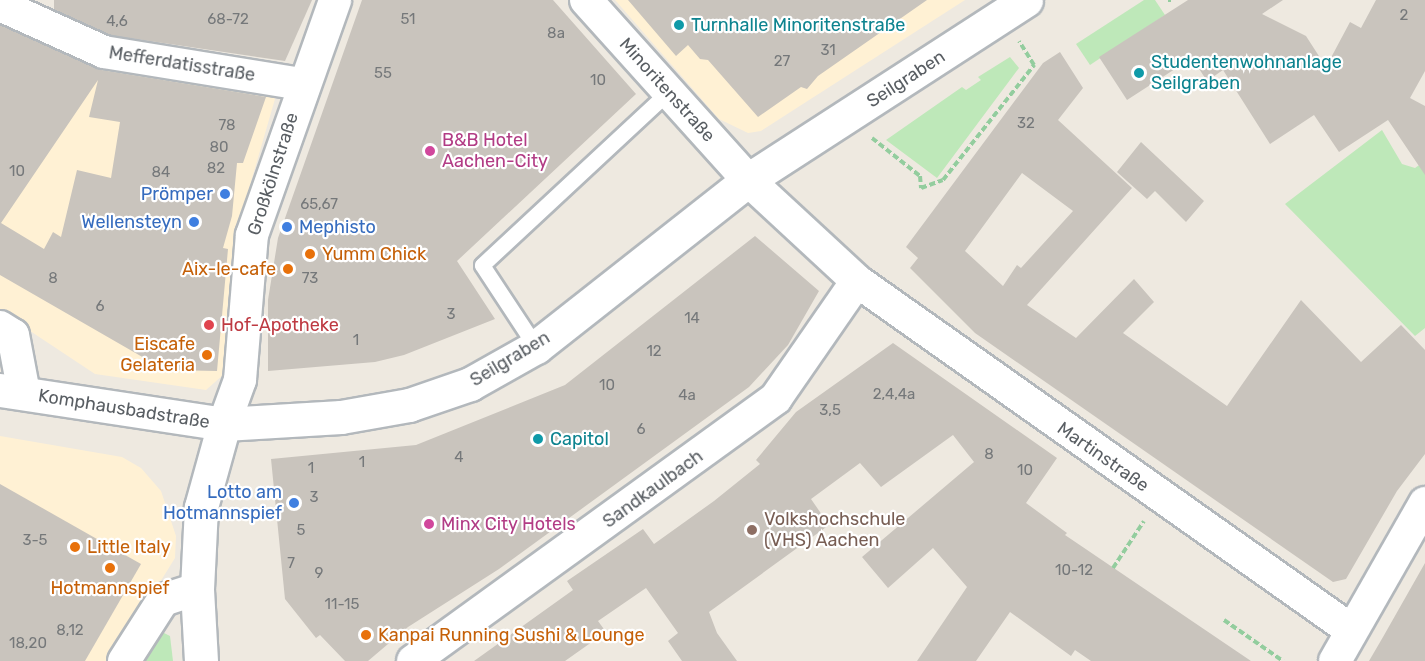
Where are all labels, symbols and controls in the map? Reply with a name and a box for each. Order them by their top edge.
house number: 2 [1400,7,1408,25]
house number: 68-72 [207,11,249,29]
house number: 51 [400,11,416,29]
house number: 4,6 [106,13,128,31]
place label: Turnhalle Minoritenstraße [691,14,905,36]
marker: Turnhalle Minoritenstraße [672,18,686,32]
house number: 8a [547,25,565,43]
street label: Minoritenstraße [615,33,719,147]
street label: Mefferdatisstraße [107,42,257,86]
house number: 31 [820,42,836,60]
street label: Seilgraben [863,46,949,112]
place label: Studentenwohnanlage Seilgraben [1151,52,1342,94]
house number: 27 [774,53,790,71]
house number: 55 [374,65,392,83]
marker: Studentenwohnanlage Seilgraben [1132,66,1146,80]
house number: 10 [590,72,606,90]
street label: Großkölnstraße [243,110,303,238]
house number: 32 [1017,115,1035,133]
house number: 78 [218,117,236,135]
place label: B&B Hotel Aachen-City [442,130,548,172]
house number: 80 [209,139,229,157]
marker: B&B Hotel Aachen-City [423,144,437,158]
house number: 82 [207,160,225,178]
house number: 10 [9,163,25,181]
house number: 84 [152,164,170,182]
place label: Prömper [141,183,213,205]
marker: Prömper [218,187,232,201]
house number: 65,67 [300,196,338,214]
place label: Wellensteyn [81,211,182,233]
marker: Wellensteyn [187,215,201,229]
place label: Mephisto [299,216,376,238]
marker: Mephisto [280,220,294,234]
place label: Yumm Chick [322,243,426,265]
marker: Yumm Chick [303,247,317,261]
place label: Aix-le-cafe [182,258,276,280]
marker: Aix-le-cafe [281,262,295,276]
house number: 8 [48,270,58,288]
house number: 73 [302,270,318,288]
house number: 6 [95,298,105,316]
house number: 3 [446,306,456,324]
house number: 14 [684,310,700,328]
place label: Hof-Apotheke [221,314,339,336]
marker: Hof-Apotheke [202,318,216,332]
street label: Seilgraben [466,327,554,391]
house number: 1 [353,332,359,350]
place label: Eiscafe Gelateria [120,334,195,376]
house number: 12 [646,343,662,361]
marker: Eiscafe Gelateria [200,348,214,362]
house number: 10 [599,377,615,395]
street label: Komphausbadstraße [37,385,211,433]
house number: 2,4,4a [873,386,915,404]
house number: 4a [678,387,696,405]
house number: 3,5 [819,402,841,420]
street label: Martinstraße [1053,417,1153,497]
house number: 6 [636,421,646,439]
place label: Capitol [550,428,609,450]
marker: Capitol [531,432,545,446]
street label: Sandkaulbach [599,445,707,533]
house number: 8 [984,446,994,464]
house number: 4 [454,449,464,467]
house number: 1 [359,454,365,472]
house number: 1 [308,460,314,478]
house number: 10 [1017,462,1033,480]
place label: Lotto am Hotmannspief [163,482,282,524]
house number: 3 [309,489,319,507]
marker: Lotto am Hotmannspief [287,496,301,510]
place label: Volkshochschule (VHS) Aachen [764,509,905,552]
place label: Minx City Hotels [441,513,576,535]
marker: Minx City Hotels [422,517,436,531]
house number: 5 [297,522,305,540]
marker: Volkshochschule (VHS) Aachen [745,523,759,537]
house number: 3-5 [22,532,48,550]
place label: Little Italy [87,536,171,558]
marker: Little Italy [68,540,82,554]
house number: 7 [287,555,295,573]
marker: Hotmannspief [103,561,117,575]
house number: 10-12 [1055,562,1093,580]
house number: 9 [315,565,323,583]
place label: Hotmannspief [50,577,170,599]
house number: 11-15 [325,596,359,614]
house number: 8,12 [56,622,84,640]
place label: Kanpai Running Sushi & Lounge [378,624,645,646]
marker: Kanpai Running Sushi & Lounge [359,628,373,642]
house number: 18,20 [9,635,47,653]

